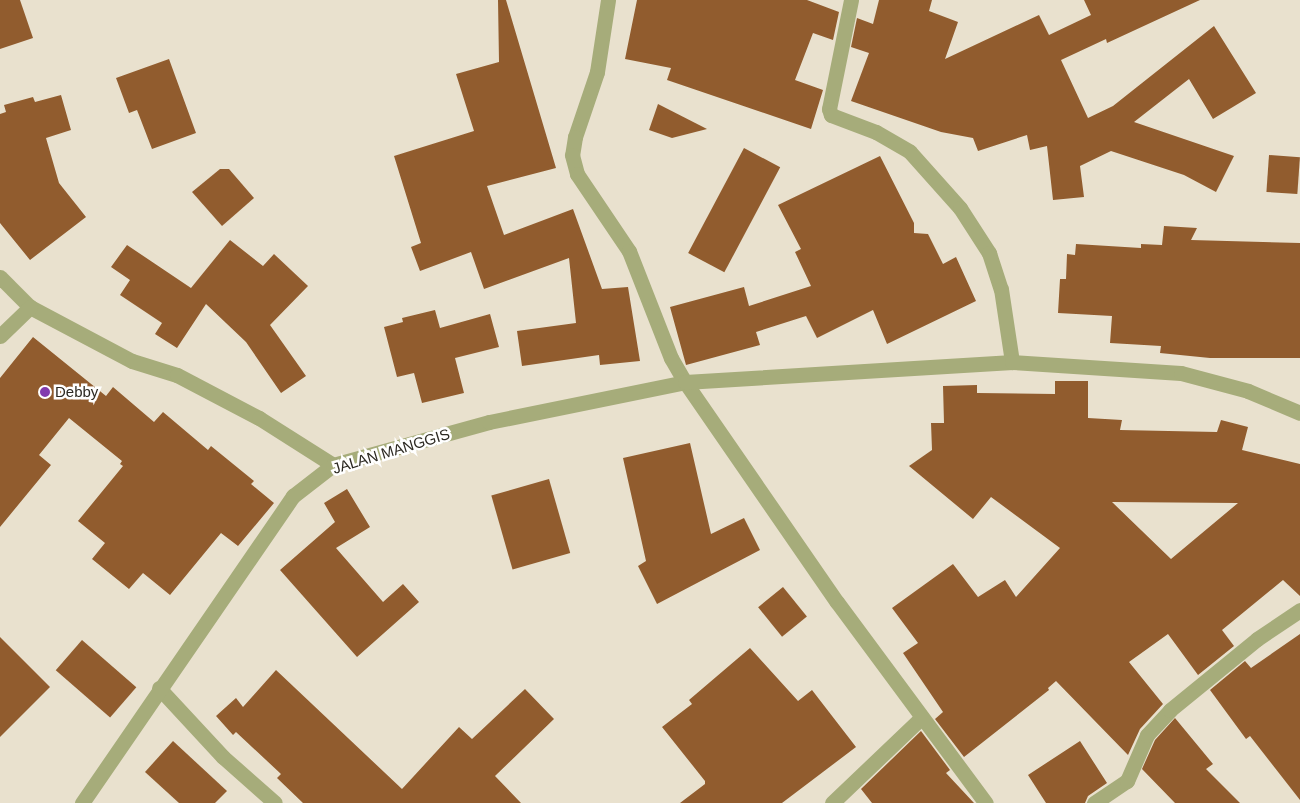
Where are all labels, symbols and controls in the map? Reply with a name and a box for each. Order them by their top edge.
place label: Debby [55,383,98,401]
marker: Debby [39,386,51,398]
street label: JALAN MANGGIS [330,425,452,477]

